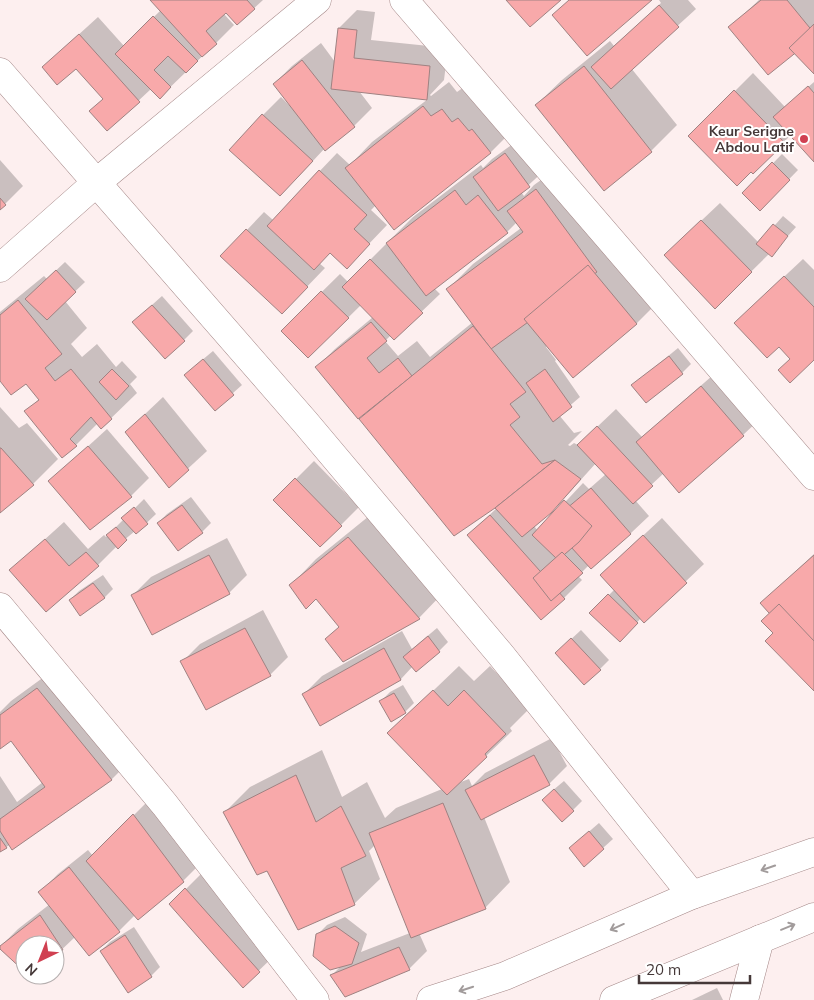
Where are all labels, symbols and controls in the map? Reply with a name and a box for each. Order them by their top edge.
place label: Keur Serigne Abdou Latif [709,122,795,156]
marker: Keur Serigne Abdou Latif [798,133,810,145]
one-way arrow [761,864,776,873]
one-way arrow [781,922,796,931]
one-way arrow [610,923,625,933]
north arrow [15,935,65,985]
scale bar [639,952,750,984]
text: N [21,959,41,980]
text: 20 m [646,960,681,979]
one-way arrow [459,984,475,994]

